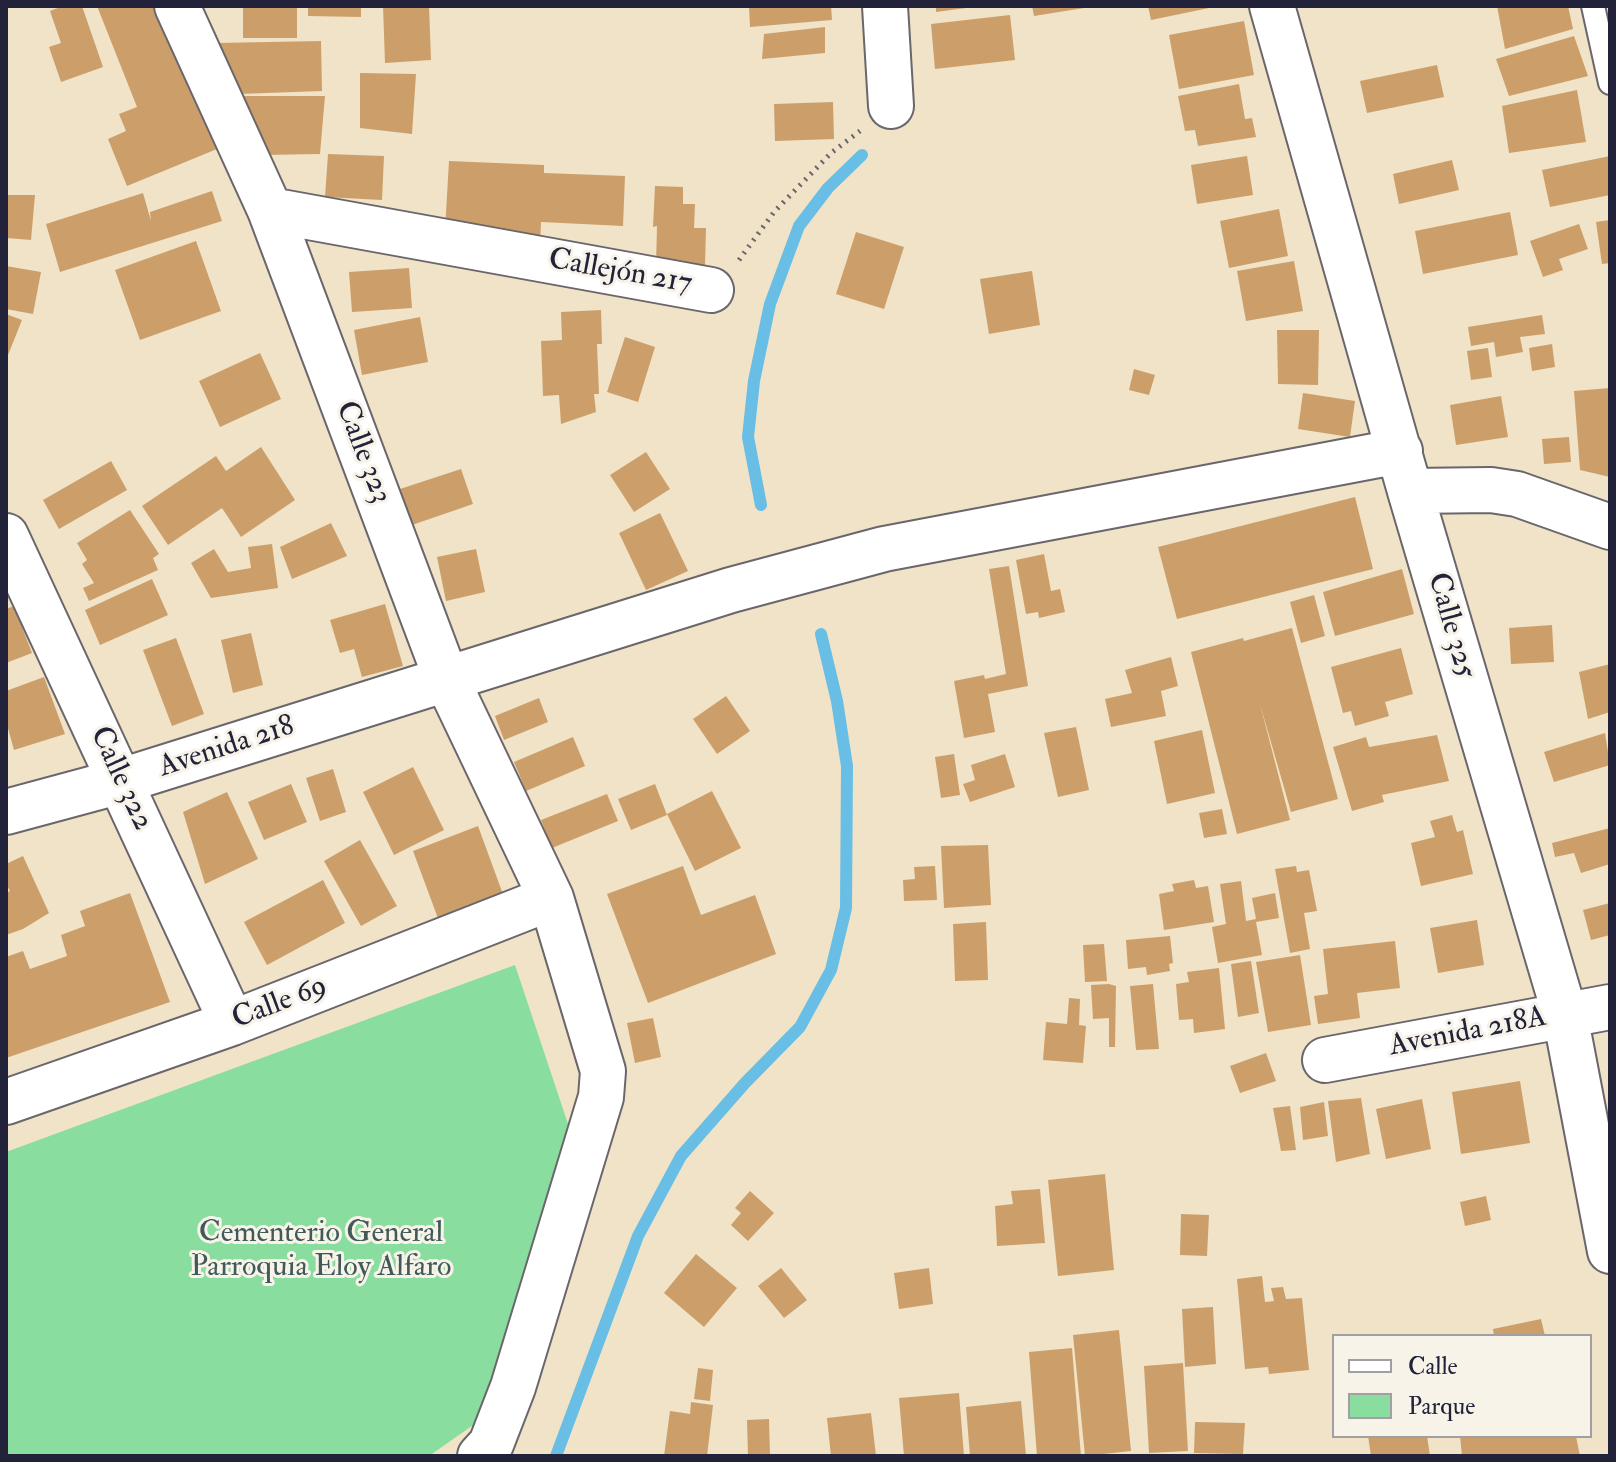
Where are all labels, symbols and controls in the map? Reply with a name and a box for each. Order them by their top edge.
street label: Callejón 217 [546,243,694,303]
street label: Calle 323 [326,397,398,509]
street label: Calle 325 [1418,569,1482,683]
street label: Avenida 218 [155,709,299,787]
street label: Calle 322 [80,721,160,837]
street label: Calle 69 [227,969,333,1039]
street label: Avenida 218A [1386,1000,1550,1066]
park label: Cementerio General Parroquia Eloy Alfaro [191,1217,451,1288]
legend [1332,1334,1592,1438]
text: Calle [1408,1351,1458,1382]
text: Parque [1408,1391,1475,1422]

